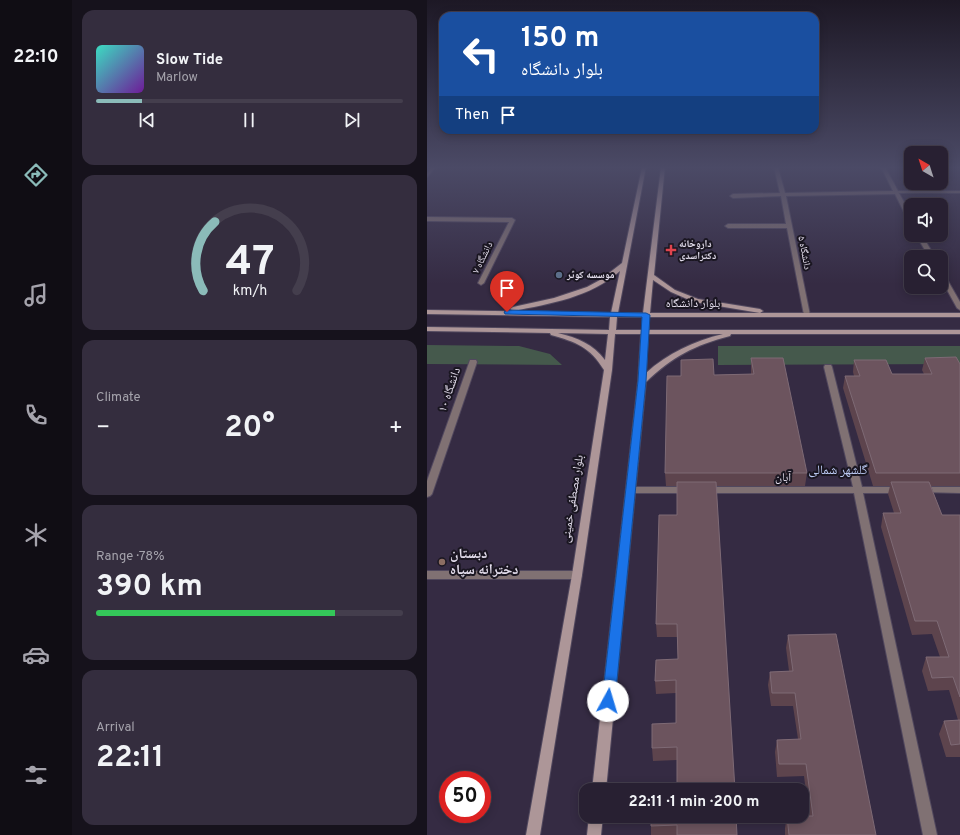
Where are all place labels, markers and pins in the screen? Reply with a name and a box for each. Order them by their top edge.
place label: داروخانه دکتراسدی [679,238,716,263]
marker: داروخانه دکتراسدی [666,245,676,255]
place label: موسسه کوثر [566,269,615,282]
marker: موسسه کوثر [554,270,564,280]
pin [490,271,524,312]
place label: دبستان دخترانه سپاه [450,546,518,579]
marker: دبستان دخترانه سپاه [437,557,447,567]

